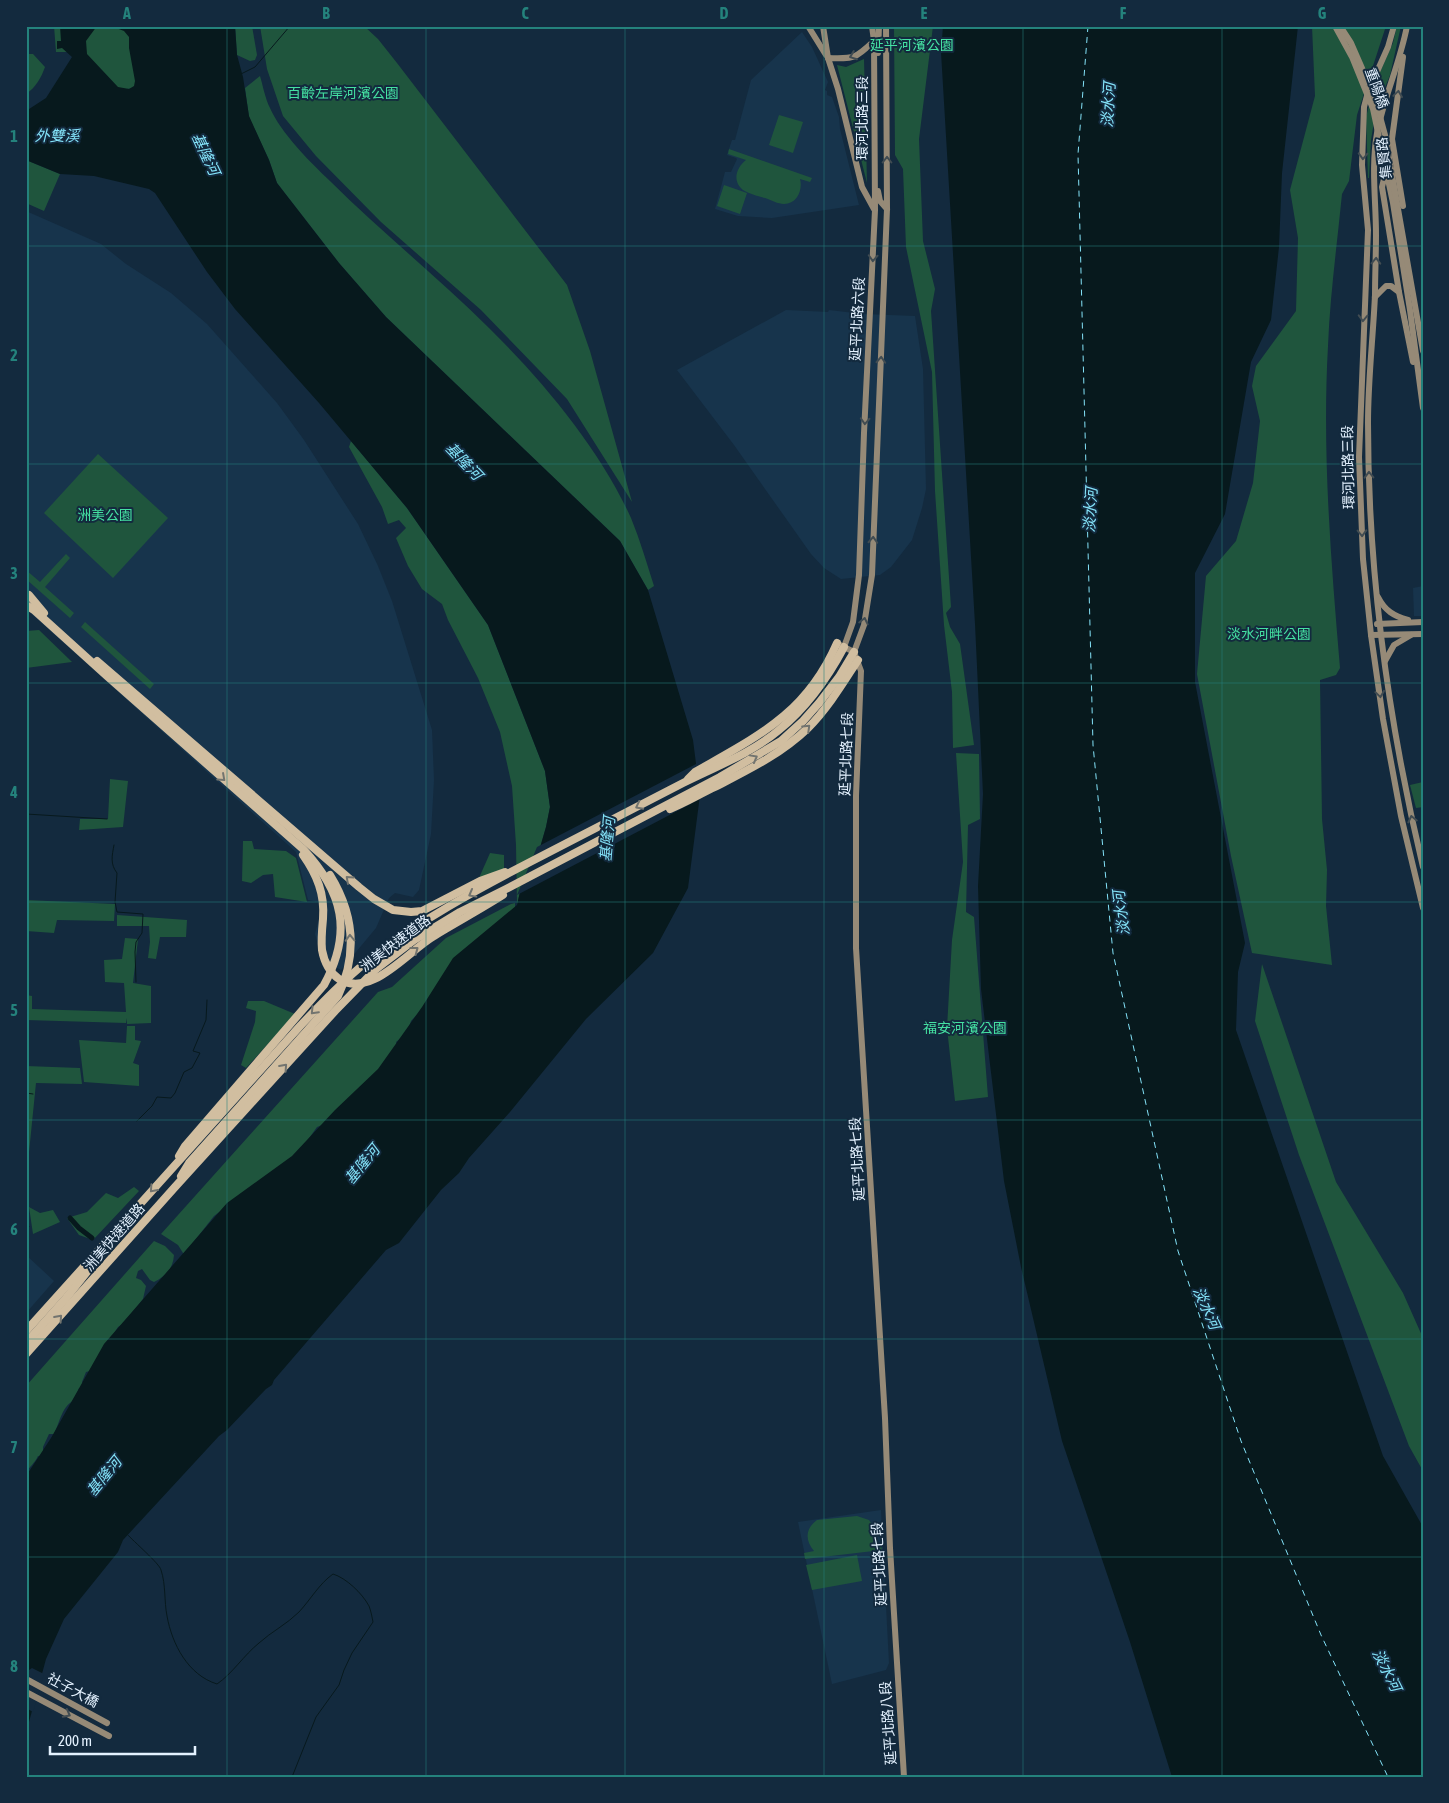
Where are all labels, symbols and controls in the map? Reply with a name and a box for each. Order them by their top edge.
text: A [122,4,131,22]
text: B [322,4,330,22]
text: C [521,4,529,22]
text: D [720,4,729,22]
text: E [921,4,928,22]
text: F [1120,4,1127,22]
text: G [1318,4,1327,22]
park label: 延平河濱公園 [870,37,954,53]
one-way arrow [849,50,858,60]
street label: 重陽橋 [1362,66,1392,110]
street label: 環河北路三段 [854,76,870,160]
water label: 淡水河 [1098,79,1118,128]
park label: 百齡左岸河濱公園 [287,85,399,101]
one-way arrow [1392,90,1403,98]
text: 1 [10,127,18,145]
water label: 外雙溪 [34,127,81,144]
water label: 基隆河 [189,130,224,181]
street label: 集賢路 [1374,136,1394,180]
one-way arrow [1357,152,1368,160]
one-way arrow [882,156,892,164]
one-way arrow [868,255,879,263]
one-way arrow [1370,256,1381,264]
street label: 延平北路六段 [847,277,867,361]
one-way arrow [1358,314,1369,322]
text: 2 [10,346,18,364]
one-way arrow [876,356,887,364]
one-way arrow [859,417,870,425]
street label: 環河北路三段 [1339,425,1357,509]
water label: 基隆河 [442,439,488,485]
one-way arrow [1364,471,1374,479]
water label: 淡水河 [1080,484,1100,533]
park label: 洲美公園 [77,507,133,523]
one-way arrow [1357,529,1367,537]
one-way arrow [868,536,879,544]
text: 3 [10,564,18,582]
one-way arrow [858,616,869,625]
park label: 淡水河畔公園 [1227,626,1311,642]
one-way arrow [1374,690,1384,698]
street label: 延平北路七段 [837,712,855,796]
one-way arrow [802,725,811,734]
one-way arrow [748,754,757,764]
one-way arrow [217,772,226,781]
text: 4 [9,783,18,801]
one-way arrow [636,800,645,810]
water label: 基隆河 [597,813,618,862]
one-way arrow [1407,815,1417,824]
one-way arrow [346,876,355,885]
water label: 淡水河 [1109,887,1132,936]
one-way arrow [468,888,477,898]
street label: 洲美快速道路 [357,911,433,975]
one-way arrow [345,934,356,942]
one-way arrow [409,947,418,955]
text: 5 [10,1001,18,1019]
one-way arrow [311,1006,320,1015]
park label: 福安河濱公園 [923,1020,1007,1036]
one-way arrow [279,1064,288,1073]
street label: 延平北路七段 [847,1117,867,1201]
water label: 基隆河 [341,1139,385,1187]
one-way arrow [150,1184,159,1193]
street label: 洲美快速道路 [80,1200,148,1274]
text: 6 [10,1220,18,1238]
water label: 淡水河 [1190,1284,1225,1335]
one-way arrow [53,1315,62,1324]
text: 7 [10,1438,18,1456]
water label: 基隆河 [83,1451,127,1499]
street label: 延平北路七段 [869,1522,889,1606]
water label: 淡水河 [1369,1646,1406,1697]
text: 8 [10,1657,18,1675]
street label: 社子大橋 [45,1670,101,1710]
street label: 延平北路八段 [877,1681,899,1765]
one-way arrow [62,1708,71,1718]
scale bar [50,1723,195,1755]
text: 200 m [58,1732,92,1749]

